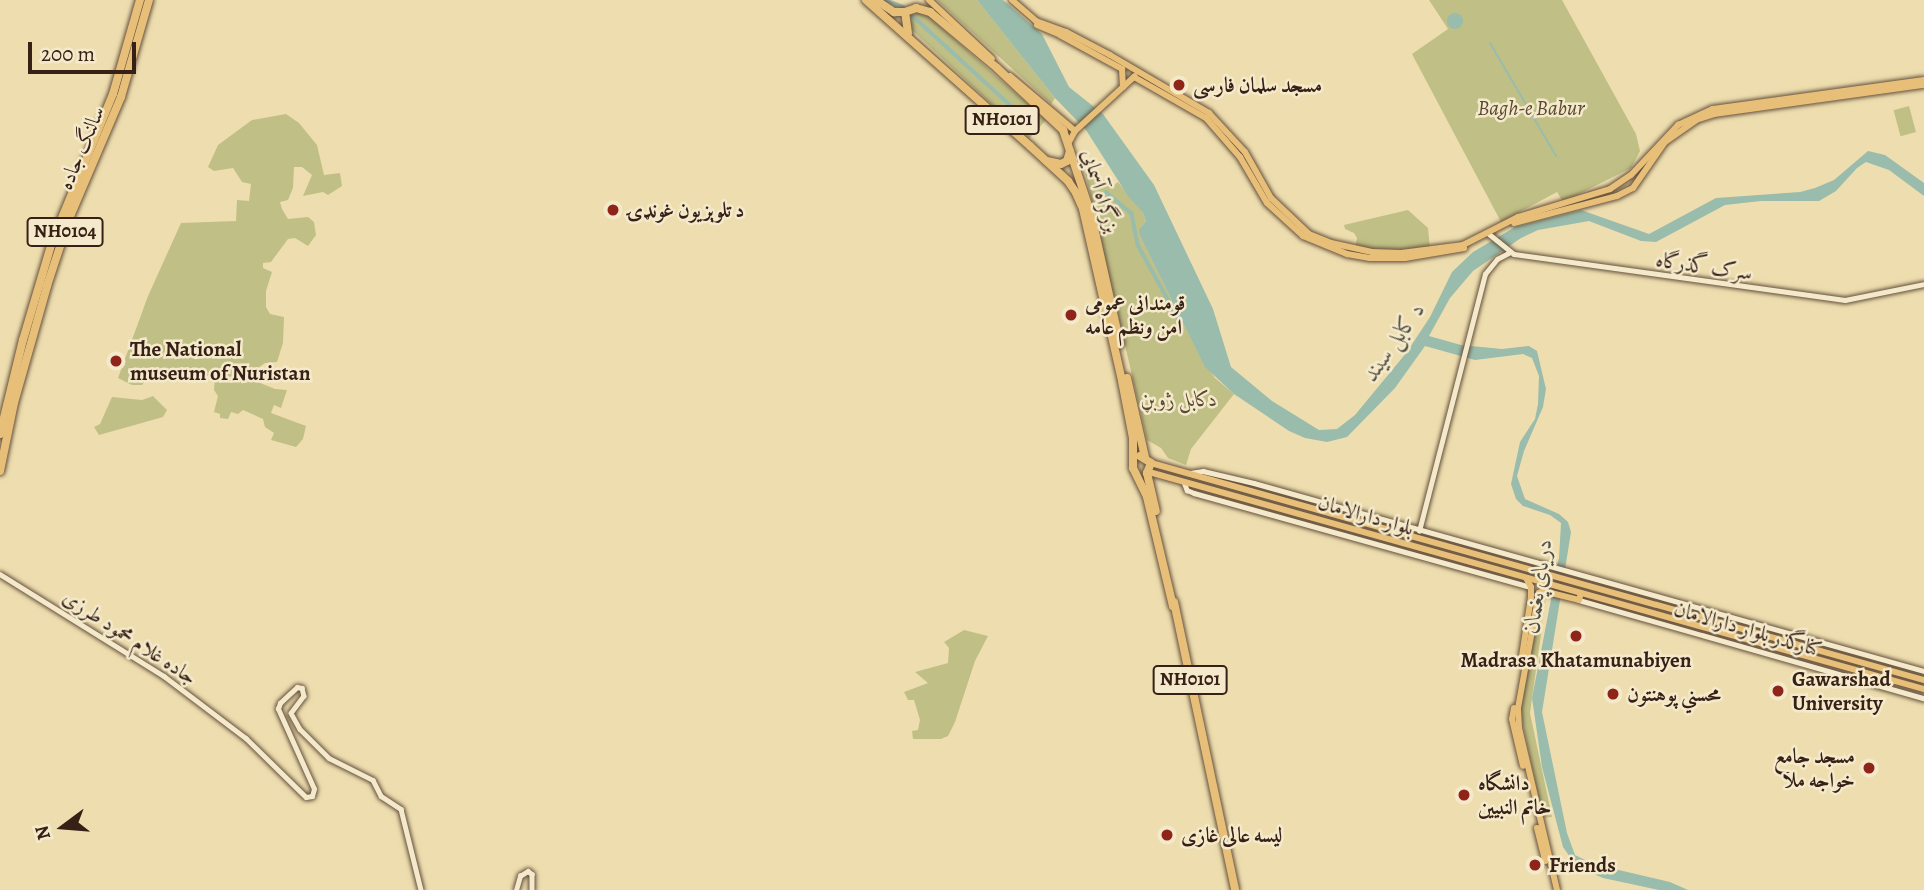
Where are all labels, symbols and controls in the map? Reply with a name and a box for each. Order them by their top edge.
scale bar [32,28,140,72]
text: 200 m [41,40,95,68]
place label: مسجد سلمان فارسی [1193,72,1322,98]
marker: مسجد سلمان فارسی [1171,77,1187,93]
park label: Bagh-e Babur [1477,95,1585,121]
street label: سالنگ جاده [52,102,110,194]
road number: NH0101 [964,104,1040,136]
street label: بزرگراه آسمایی [1077,146,1125,236]
place label: د تلوېزیون غونډۍ [627,197,744,223]
marker: د تلوېزیون غونډۍ [605,202,621,218]
road number: NH0104 [27,216,104,248]
street label: سرک گذرگاه [1654,247,1754,285]
place label: قومندانی عمومی امن ونظم عامه [1085,290,1185,340]
water label: د کابل سيند [1357,297,1431,387]
marker: قومندانی عمومی امن ونظم عامه [1063,307,1079,323]
place label: The National museum of Nuristan [130,336,311,386]
marker: The National museum of Nuristan [108,353,124,369]
park label: دکابل ژوبڼ [1141,386,1217,412]
street label: بلوار دارالامان [1315,489,1417,541]
water label: دریای پغمان [1518,537,1558,635]
street label: جاده غلام‌ محمود طرزی [58,584,202,690]
street label: کنارگذر بلوار دارالامان [1671,596,1825,662]
marker: Madrasa Khatamunabiyen [1568,628,1584,644]
place label: Madrasa Khatamunabiyen [1460,647,1692,673]
road number: NH0101 [1152,664,1228,695]
place label: Gawarshad University [1792,666,1891,716]
place label: محسني پوهنتون [1627,681,1721,707]
marker: Gawarshad University [1770,683,1786,699]
marker: محسني پوهنتون [1605,686,1621,702]
place label: مسجد جامع خواجه ملا [1774,743,1855,793]
marker: مسجد جامع خواجه ملا [1861,760,1877,776]
place label: دانشگاه خاتم النبیین [1478,770,1551,820]
marker: دانشگاه خاتم النبیین [1456,787,1472,803]
north arrow [28,792,98,862]
place label: لیسه عالی غازی [1181,822,1282,848]
text: N [28,823,57,843]
marker: لیسه عالی غازی [1159,827,1175,843]
place label: Friends [1549,852,1616,878]
marker: Friends [1527,857,1543,873]

